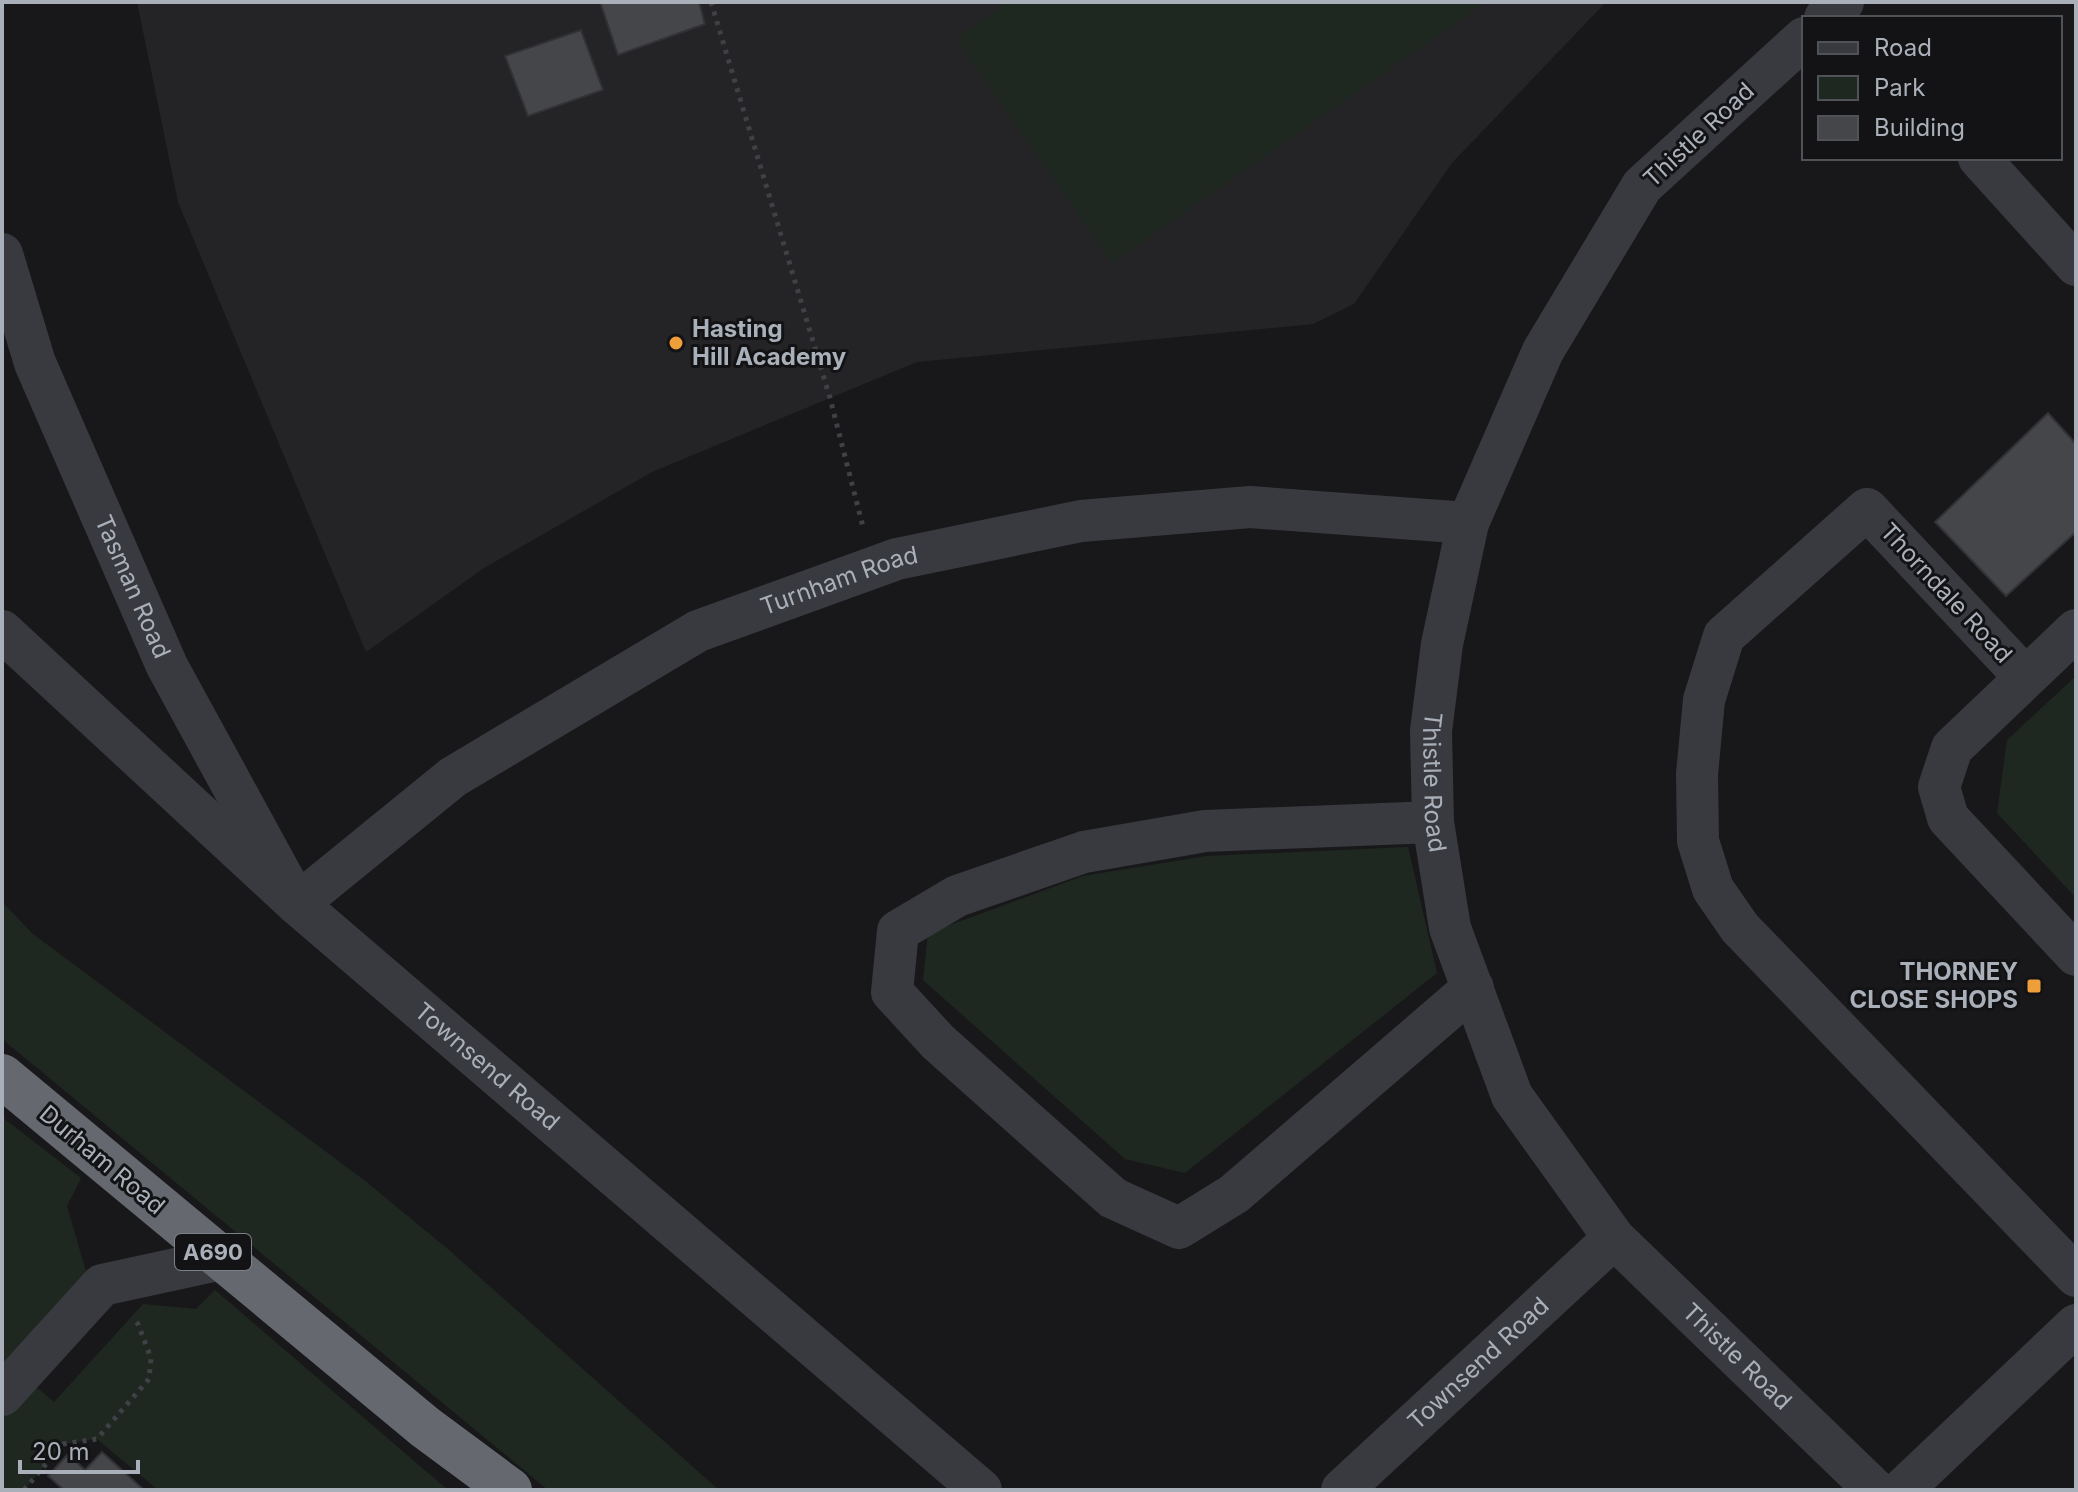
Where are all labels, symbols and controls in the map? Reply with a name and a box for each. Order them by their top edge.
legend [1802,16,2062,160]
text: Road [1874,33,1932,62]
text: Park [1874,73,1925,102]
street label: Thistle Road [1637,76,1760,193]
text: Building [1874,113,1965,142]
place label: Hasting Hill Academy [692,314,847,371]
marker: Hasting Hill Academy [667,334,685,352]
street label: Tasman Road [89,511,177,663]
street label: Thorndale Road [1874,517,2018,668]
street label: Turnham Road [756,540,920,621]
street label: Thistle Road [1417,710,1453,854]
place label: THORNEY CLOSE SHOPS [1849,957,2018,1014]
marker: THORNEY CLOSE SHOPS [2025,977,2043,995]
street label: Townsend Road [409,996,566,1136]
street label: Durham Road [34,1099,171,1220]
road number: A690 [175,1234,251,1270]
street label: Townsend Road [1402,1291,1555,1436]
street label: Thistle Road [1677,1297,1798,1415]
scale bar [20,1424,138,1474]
text: 20 m [32,1437,90,1466]

